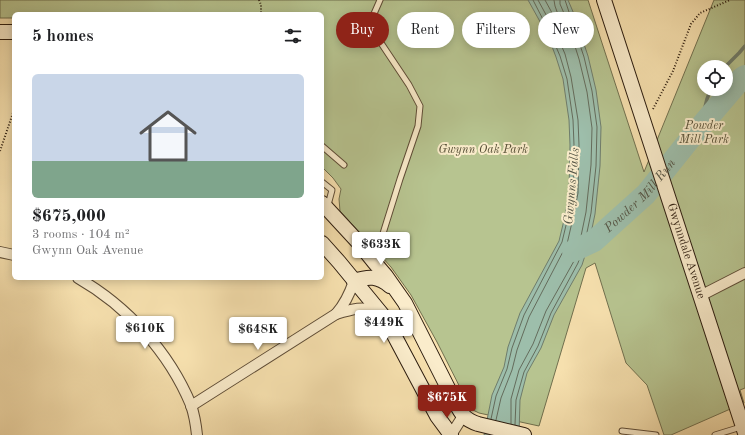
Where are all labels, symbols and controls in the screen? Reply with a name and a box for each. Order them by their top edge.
chip: Buy [336,12,389,48]
chip: Rent [397,12,454,48]
chip: Filters [462,12,530,48]
chip: New [538,12,594,48]
icon: filters [282,25,304,47]
text: 5 homes [32,28,94,45]
map controls [697,60,733,96]
button: locate [697,60,733,96]
icon: home [132,100,204,172]
park label: Powder Mill Park [678,120,729,146]
park label: Gwynn Oak Park [438,144,528,156]
water label: Gwynns Falls [562,146,582,225]
water label: Powder Mill Run [601,156,678,235]
street label: Gwynndale Avenue [665,202,707,301]
text: $675,000 [32,208,106,225]
text: 3 rooms · 104 m² [32,228,130,241]
pin: $633K [353,232,409,266]
text: $633K [361,238,401,251]
text: Gwynn Oak Avenue [32,244,143,257]
pin: $449K [356,310,412,344]
pin: $610K [117,316,173,350]
text: $449K [364,316,404,329]
pin: $648K [230,317,286,351]
text: $610K [125,322,165,335]
text: $648K [238,323,278,336]
pin: $675K [419,385,475,419]
text: $675K [427,391,467,404]

